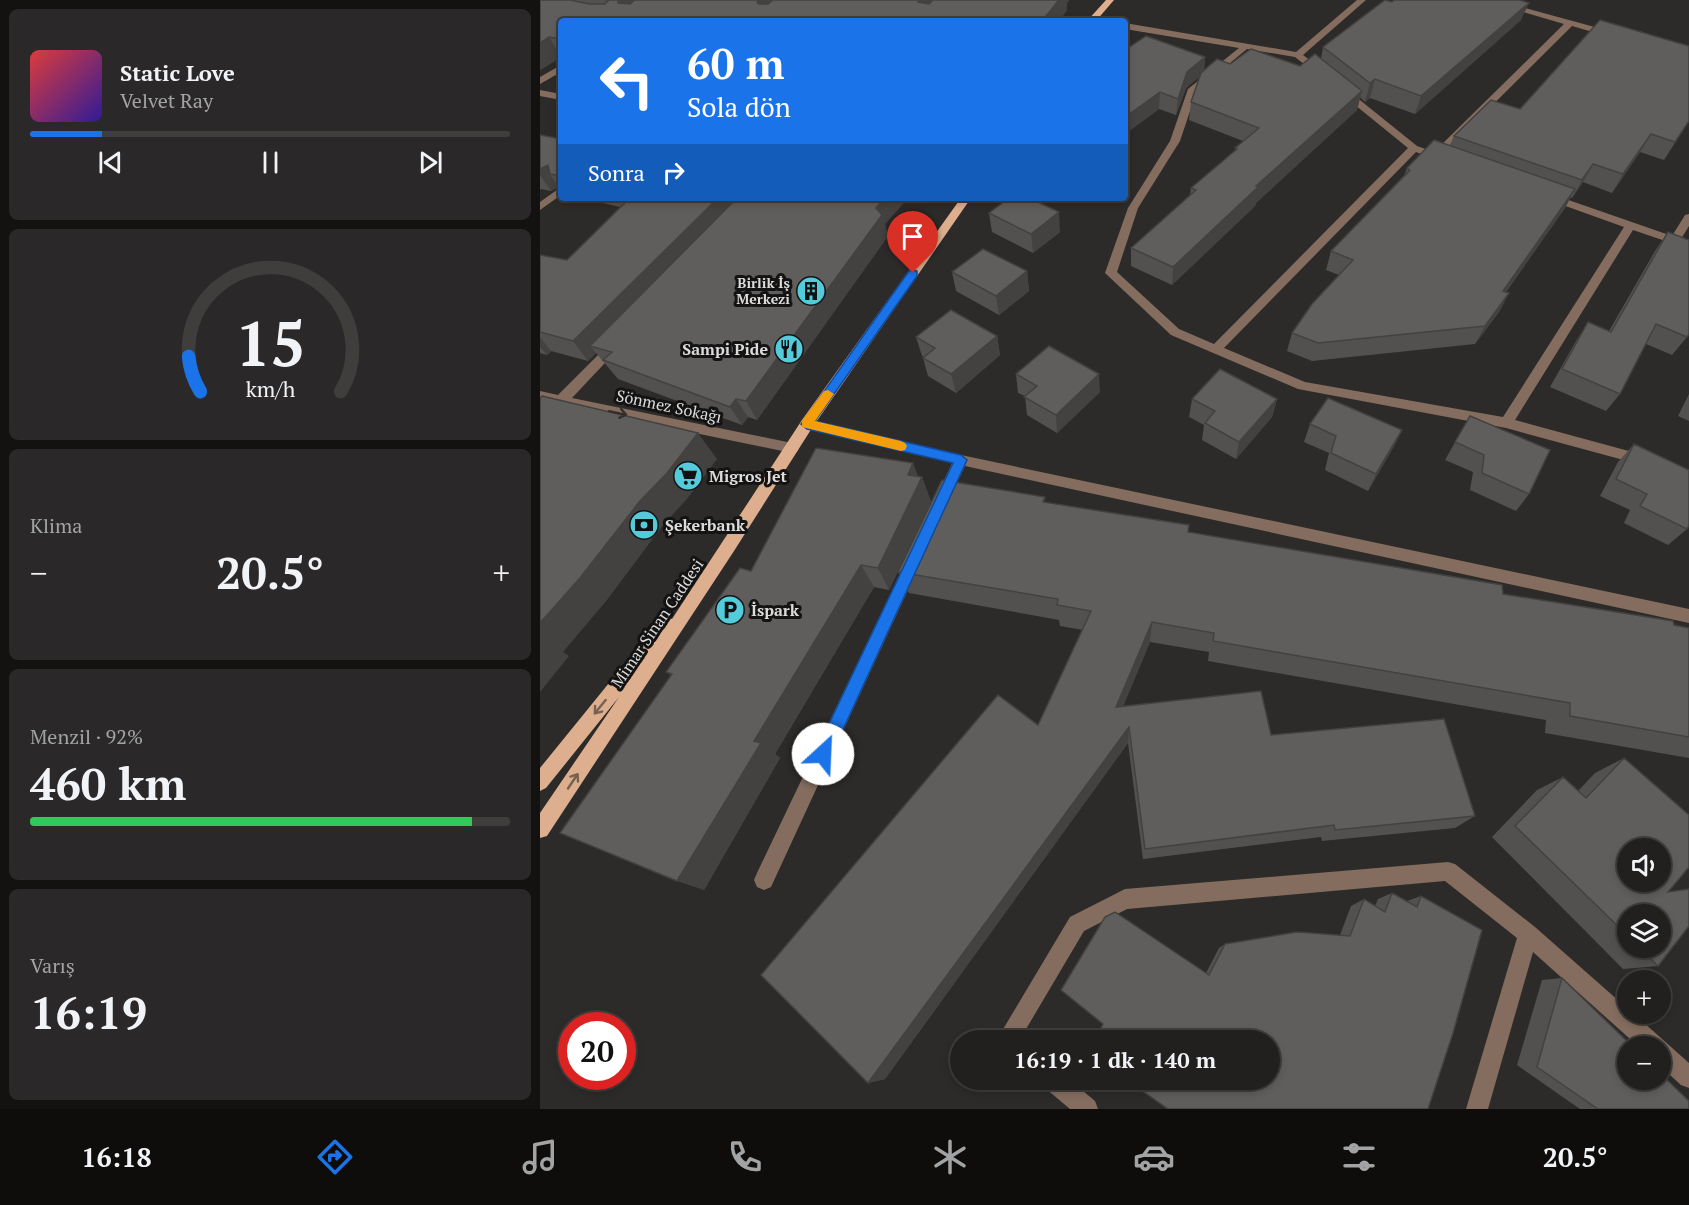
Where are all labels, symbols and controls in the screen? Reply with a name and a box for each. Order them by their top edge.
text: 60 m [687,35,785,91]
icon: left [588,42,666,120]
text: Static Love [120,58,235,87]
text: Velvet Ray [120,87,213,114]
text: Sola dön [687,89,791,125]
icon: previous [94,146,127,179]
icon: pause [254,146,287,179]
icon: next [414,146,447,179]
icon: right [657,156,690,189]
text: Sonra [588,158,645,187]
pin [887,211,938,273]
icon: arrive [896,220,929,253]
place label: Birlik İş Merkezi [736,273,791,308]
building icon: Birlik İş Merkezi [795,275,827,307]
text: 15 [235,301,305,384]
restaurant icon: Sampi Pide [773,333,805,365]
place label: Sampi Pide [682,338,768,360]
text: km/h [245,375,295,403]
street label: Sönmez Sokağı [614,384,724,428]
one-way arrow [608,408,628,419]
supermarket icon: Migros Jet [672,460,704,492]
place label: Migros Jet [709,465,788,487]
bank icon: Şekerbank [628,509,660,541]
text: Klima [30,512,82,539]
place label: Şekerbank [665,514,746,536]
text: 20.5° [216,542,324,602]
text: − [30,551,48,594]
text: + [492,551,510,594]
street label: Mimar Sinan Caddesi [606,554,708,692]
parking icon: İspark [714,594,746,626]
place label: İspark [751,599,800,621]
one-way arrow [594,698,607,714]
position arrow [791,722,855,786]
text: Menzil · 92% [30,723,143,750]
text: 460 km [30,753,186,813]
one-way arrow [567,773,579,790]
map controls [1617,838,1671,1090]
button: sound [1617,838,1671,892]
button: layers [1617,904,1671,958]
text: Varış [30,952,75,979]
button: + [1617,970,1671,1024]
text: 16:19 [30,982,147,1042]
speed limit sign: 20 [558,1012,636,1090]
button: − [1617,1036,1671,1090]
text: 16:19 · 1 dk · 140 m [1014,1045,1216,1074]
icon: directions [314,1136,356,1178]
icon: music [519,1136,561,1178]
icon: phone [724,1136,766,1178]
icon: climate [929,1136,971,1178]
icon: car [1133,1136,1175,1178]
icon: filters [1338,1136,1380,1178]
text: 16:18 [81,1139,152,1175]
text: 20.5° [1543,1139,1608,1175]

